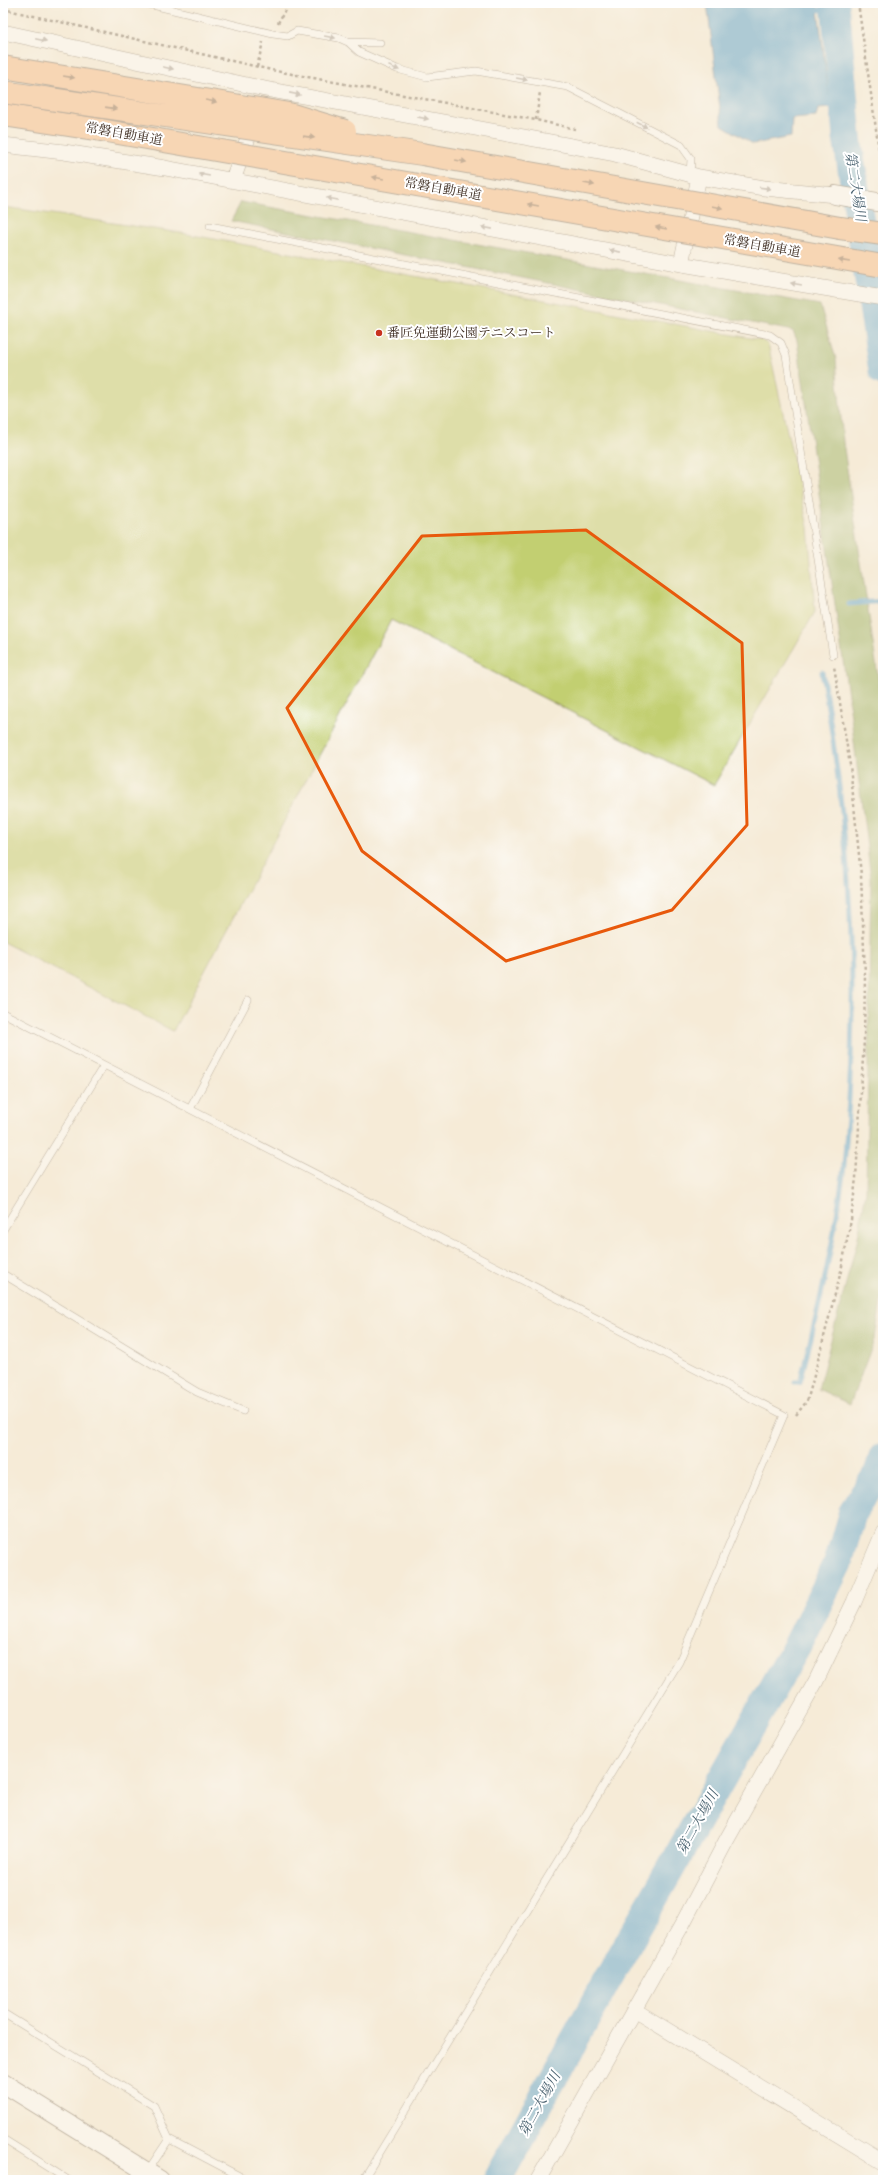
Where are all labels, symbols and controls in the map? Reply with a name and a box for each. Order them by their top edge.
one-way arrow [324,34,336,40]
one-way arrow [35,37,47,43]
one-way arrow [162,65,174,71]
one-way arrow [389,65,401,71]
one-way arrow [63,74,75,80]
one-way arrow [516,76,528,82]
one-way arrow [289,92,301,98]
one-way arrow [205,98,217,104]
one-way arrow [105,105,117,111]
one-way arrow [417,115,429,121]
street label: 常磐自動車道 [84,119,164,149]
one-way arrow [636,122,648,128]
one-way arrow [303,134,315,140]
water label: 第二大場川 [841,151,870,225]
one-way arrow [455,158,467,164]
one-way arrow [198,172,210,178]
one-way arrow [372,174,384,180]
street label: 常磐自動車道 [403,174,483,204]
one-way arrow [583,181,595,187]
one-way arrow [759,185,771,191]
one-way arrow [326,195,338,201]
one-way arrow [527,202,539,208]
one-way arrow [711,204,723,210]
one-way arrow [481,224,493,230]
one-way arrow [655,225,667,231]
street label: 常磐自動車道 [722,231,802,261]
one-way arrow [609,248,621,254]
one-way arrow [838,258,851,264]
one-way arrow [790,281,802,287]
place label: 番匠免運動公園テニスコート [387,325,555,341]
marker: 番匠免運動公園テニスコート [374,328,384,338]
water label: 第二大場川 [673,1785,724,1857]
water label: 第二大場川 [515,2067,566,2139]

